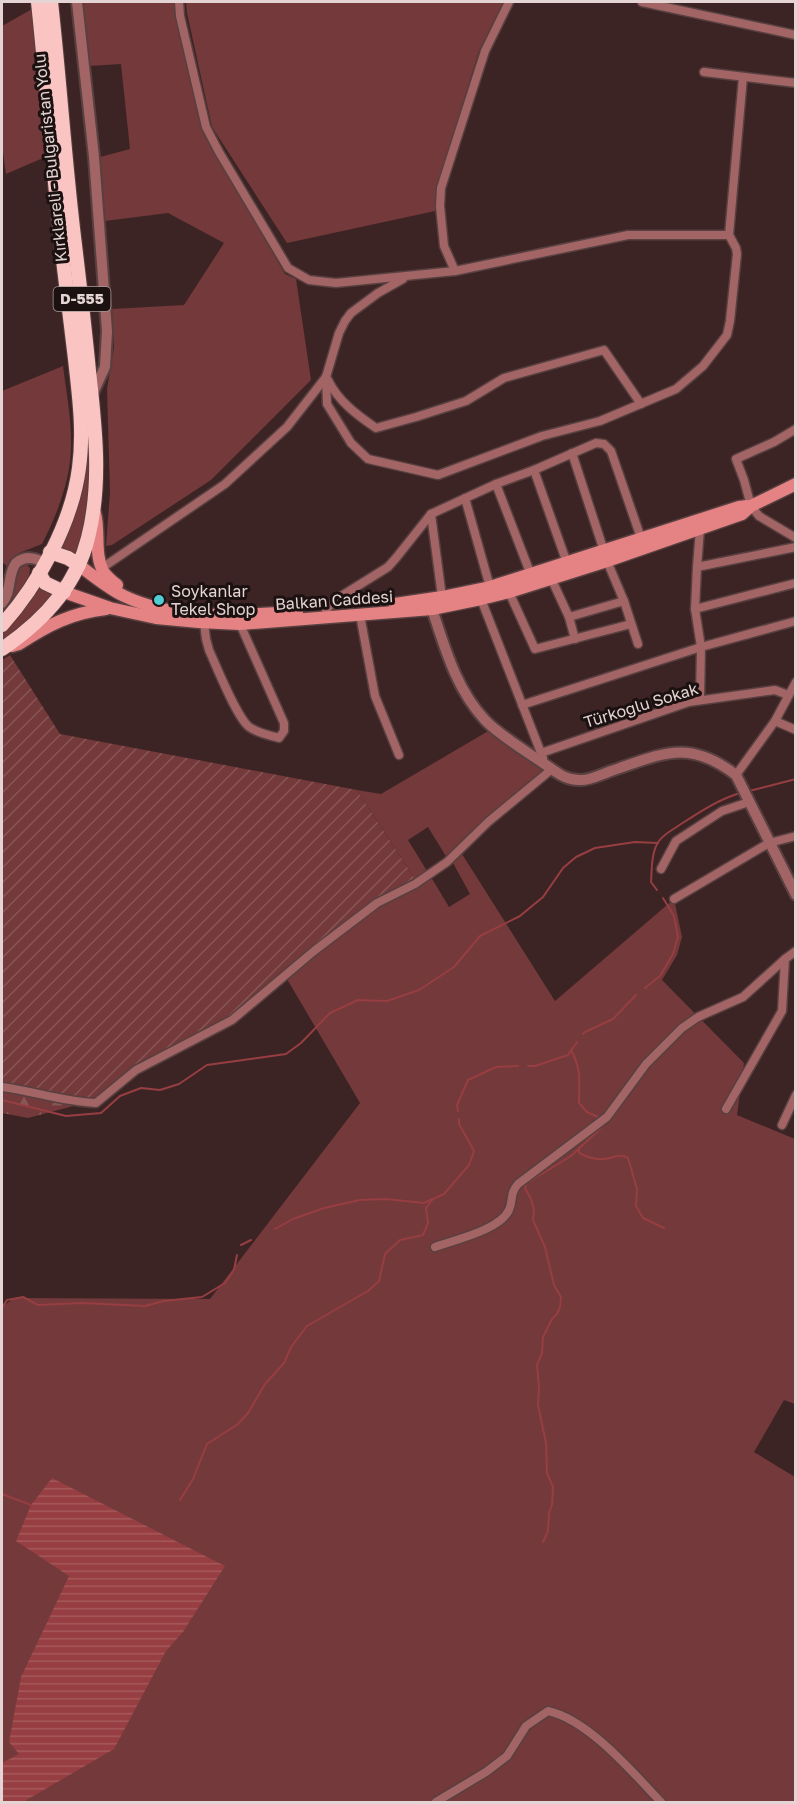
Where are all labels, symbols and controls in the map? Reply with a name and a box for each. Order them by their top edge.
street label: Kırklareli - Bulgaristan Yolu [29,53,71,263]
road number: D-555 [54,287,110,311]
place label: Soykanlar Tekel Shop [171,581,256,619]
street label: Balkan Caddesi [274,586,394,614]
marker: Soykanlar Tekel Shop [152,593,166,607]
street label: Türkoğlu Sokak [581,678,701,732]

